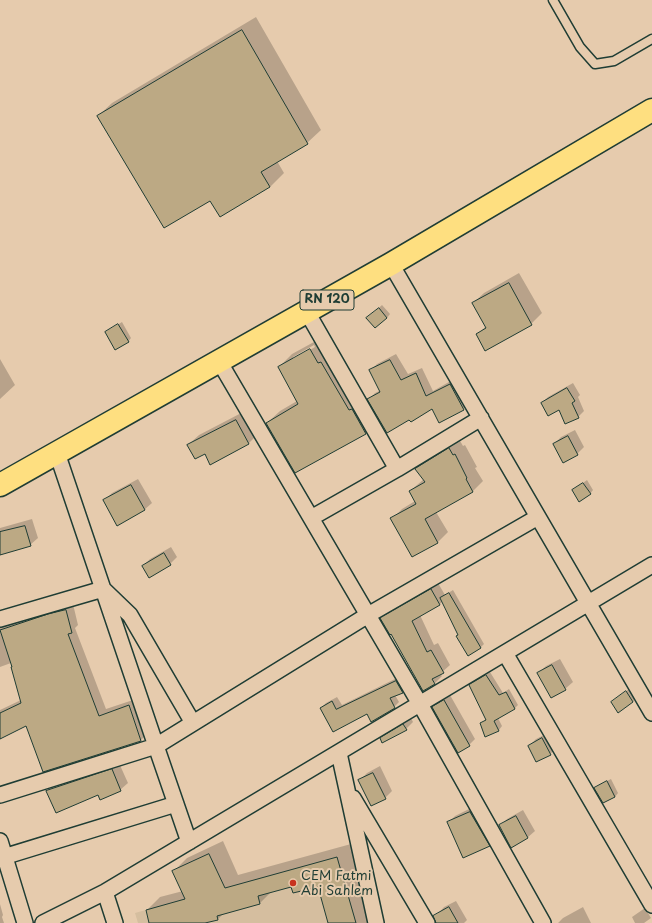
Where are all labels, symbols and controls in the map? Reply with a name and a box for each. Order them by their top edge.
road number: RN 120 [300,290,354,310]
place label: CEM Fatmi Abi Sahlem [301,868,373,899]
marker: CEM Fatmi Abi Sahlem [288,878,298,888]

